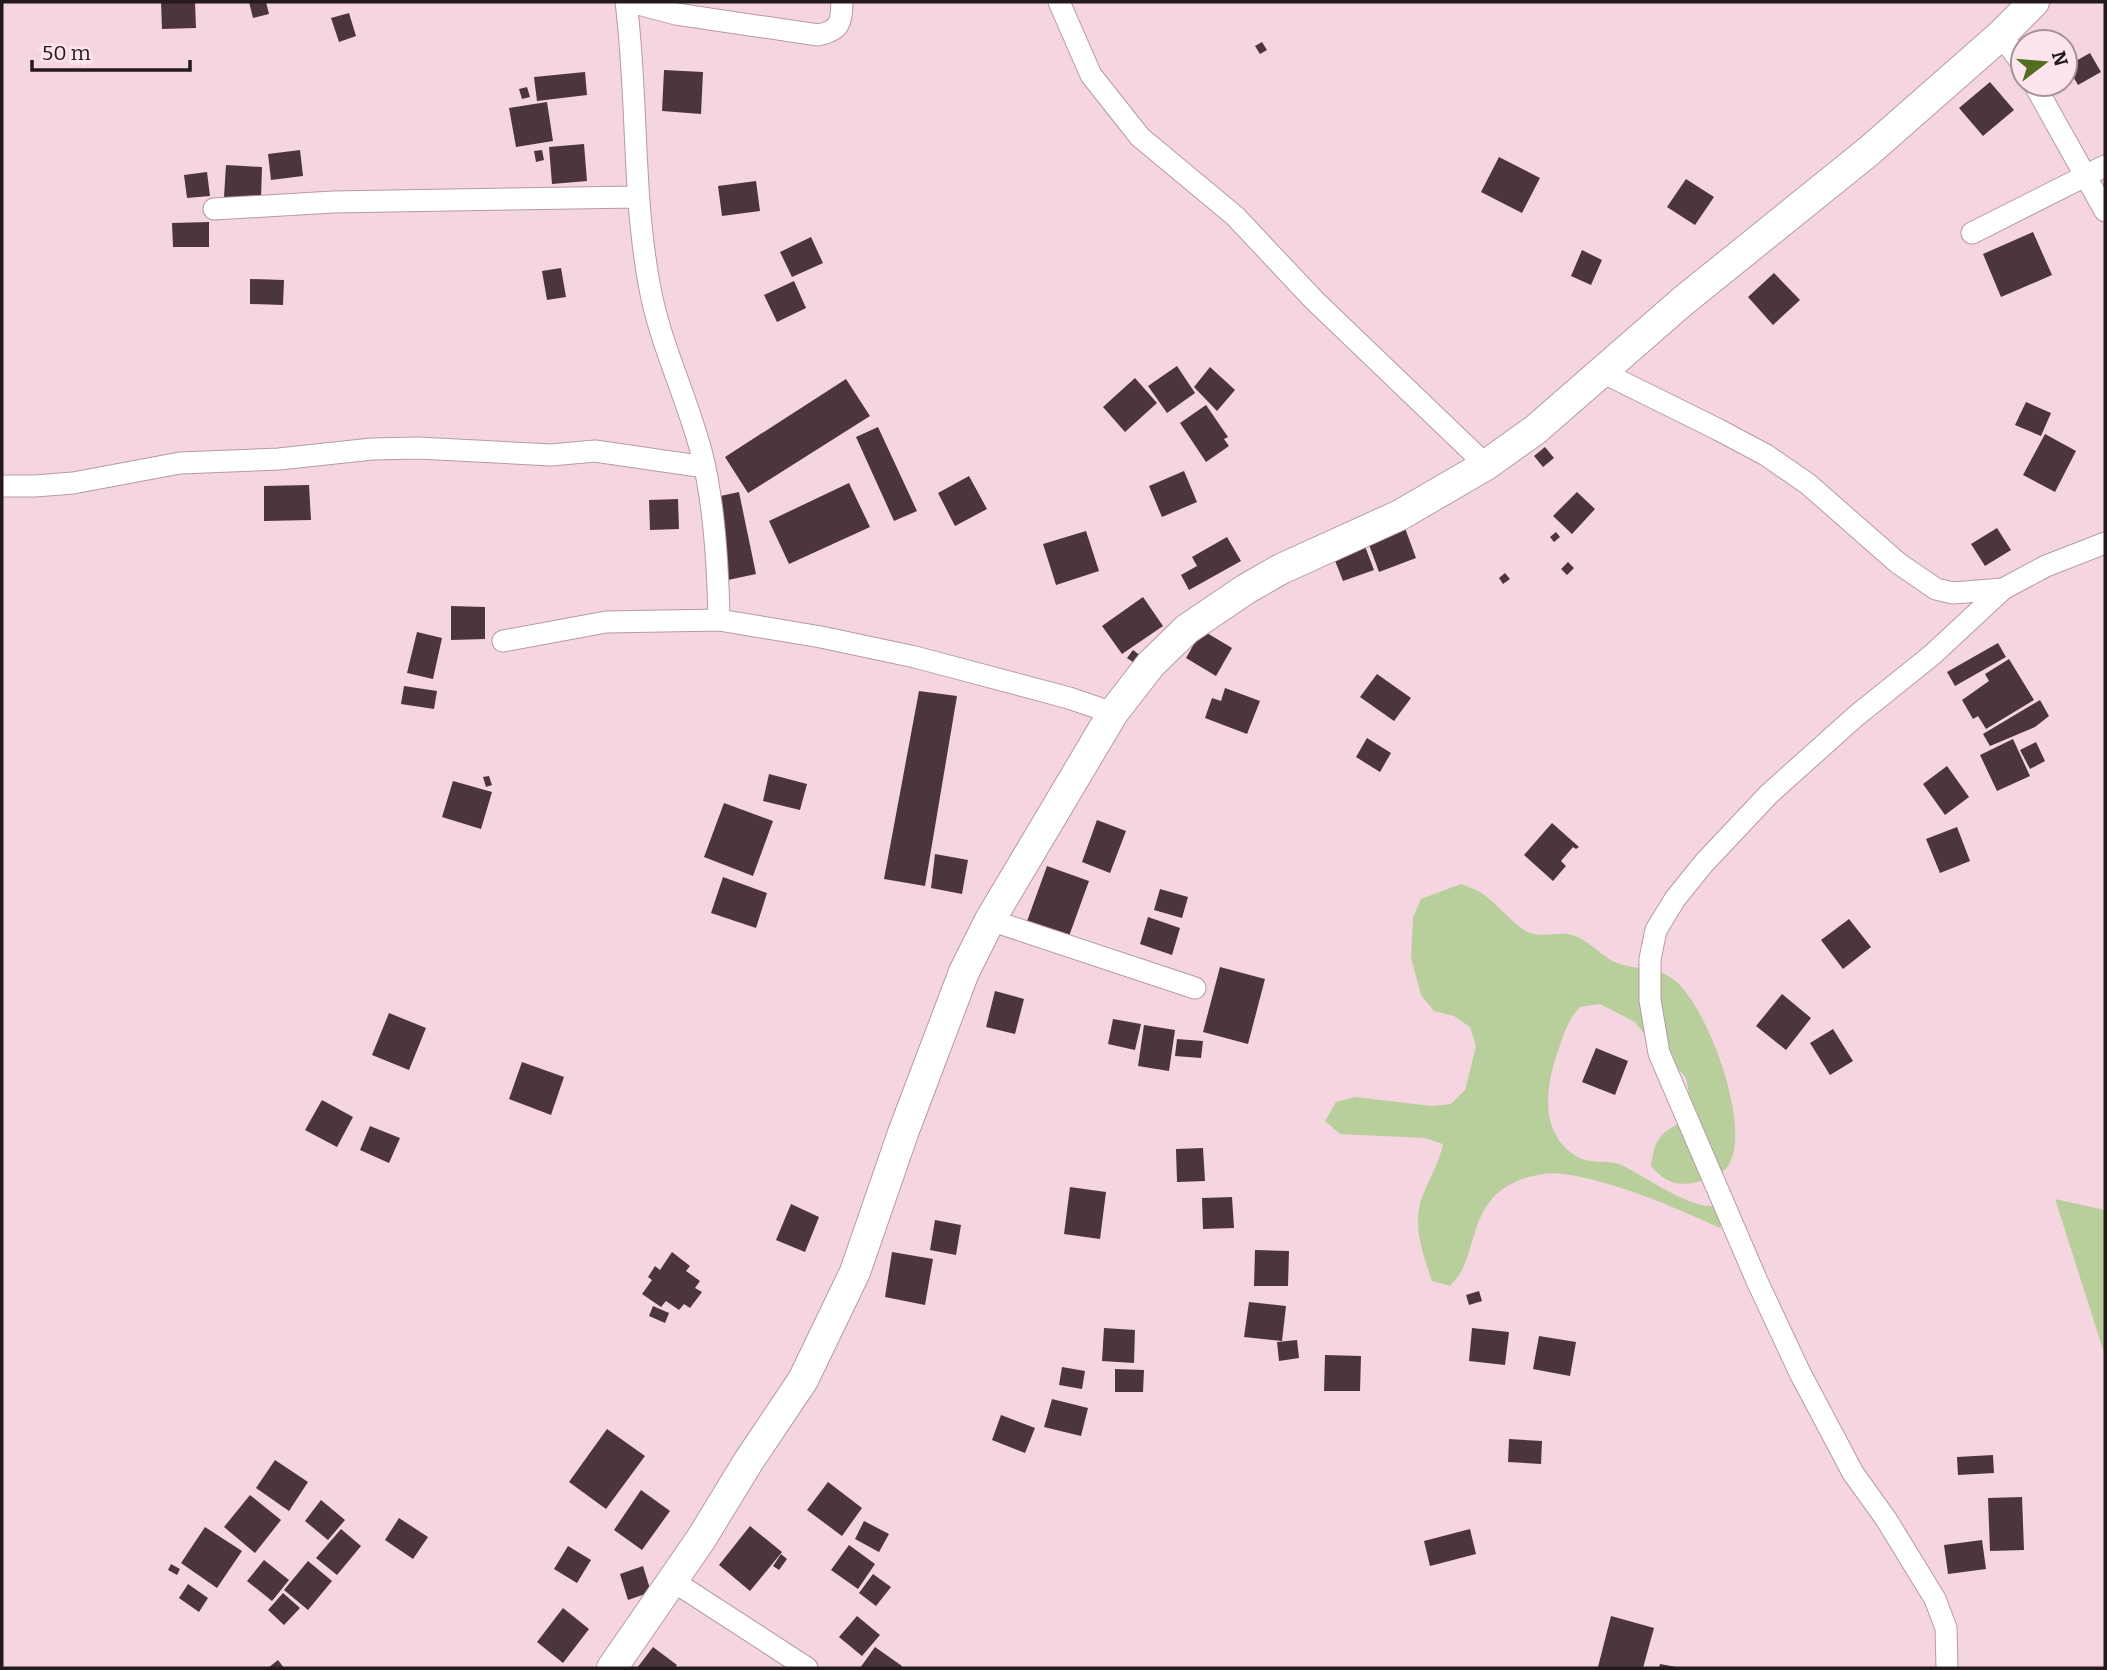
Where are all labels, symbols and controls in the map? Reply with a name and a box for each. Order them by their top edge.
scale bar [32,28,189,72]
north arrow [2009,28,2079,98]
text: 50 m [42,40,91,66]
text: N [2047,48,2073,69]

